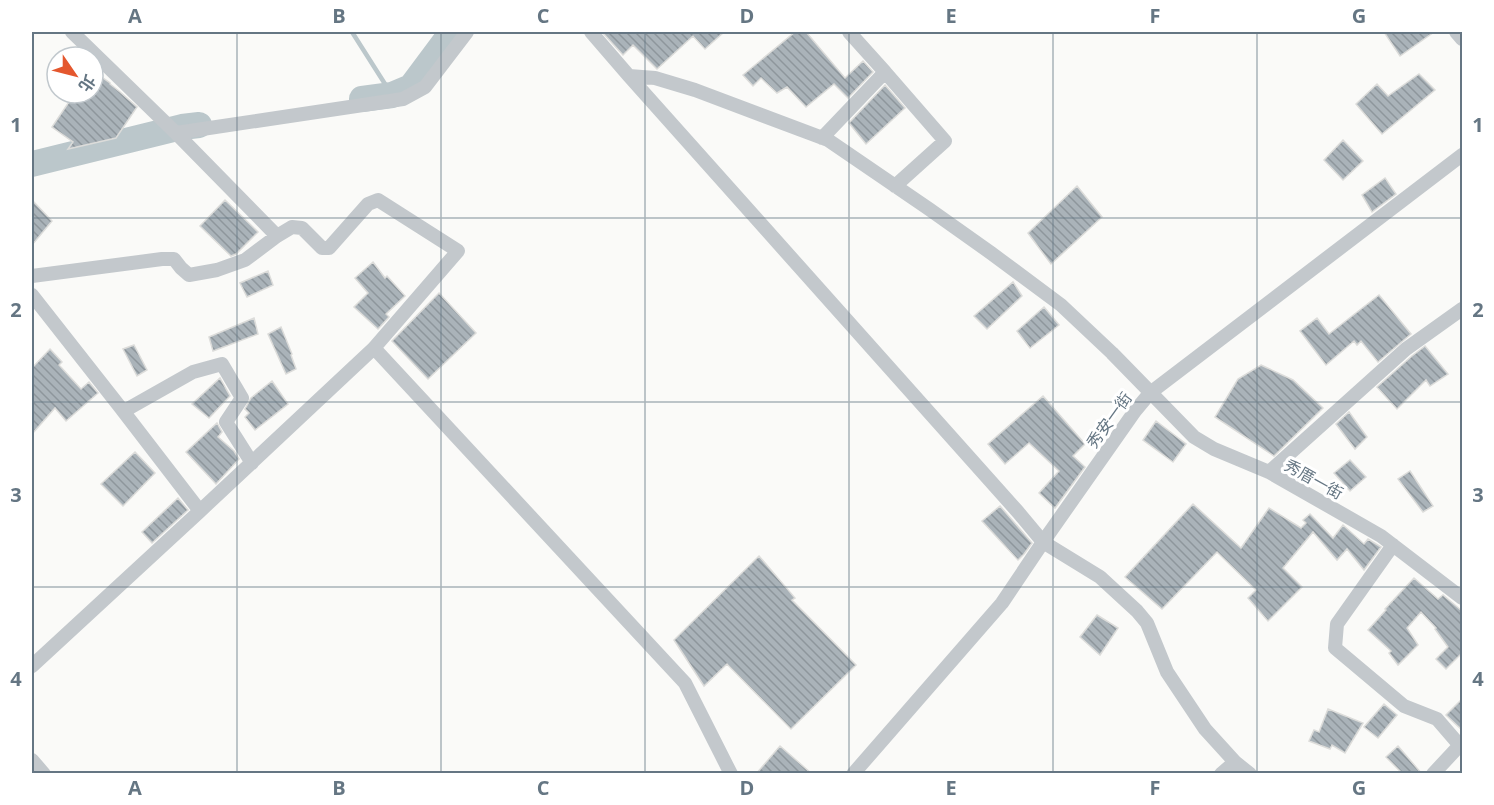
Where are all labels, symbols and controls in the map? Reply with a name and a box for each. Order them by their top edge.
text: A [128,2,142,29]
text: B [332,2,346,29]
text: C [537,2,550,29]
text: D [740,2,754,29]
text: E [945,2,957,29]
text: F [1150,2,1160,29]
text: G [1352,2,1366,29]
north arrow [45,45,105,105]
text: 北 [74,71,101,96]
text: 1 [10,111,22,138]
text: 1 [1472,111,1484,138]
text: 2 [10,296,22,323]
text: 2 [1472,296,1484,323]
street label: 秀安一街 [1081,388,1137,452]
street label: 秀厝一街 [1281,454,1347,504]
text: 3 [10,481,22,508]
text: 3 [1472,481,1484,508]
text: 4 [10,665,22,692]
text: 4 [1472,665,1484,692]
text: A [128,774,142,801]
text: B [332,774,346,801]
text: C [537,774,550,801]
text: D [740,774,754,801]
text: E [945,774,957,801]
text: F [1150,774,1160,801]
text: G [1352,774,1366,801]

